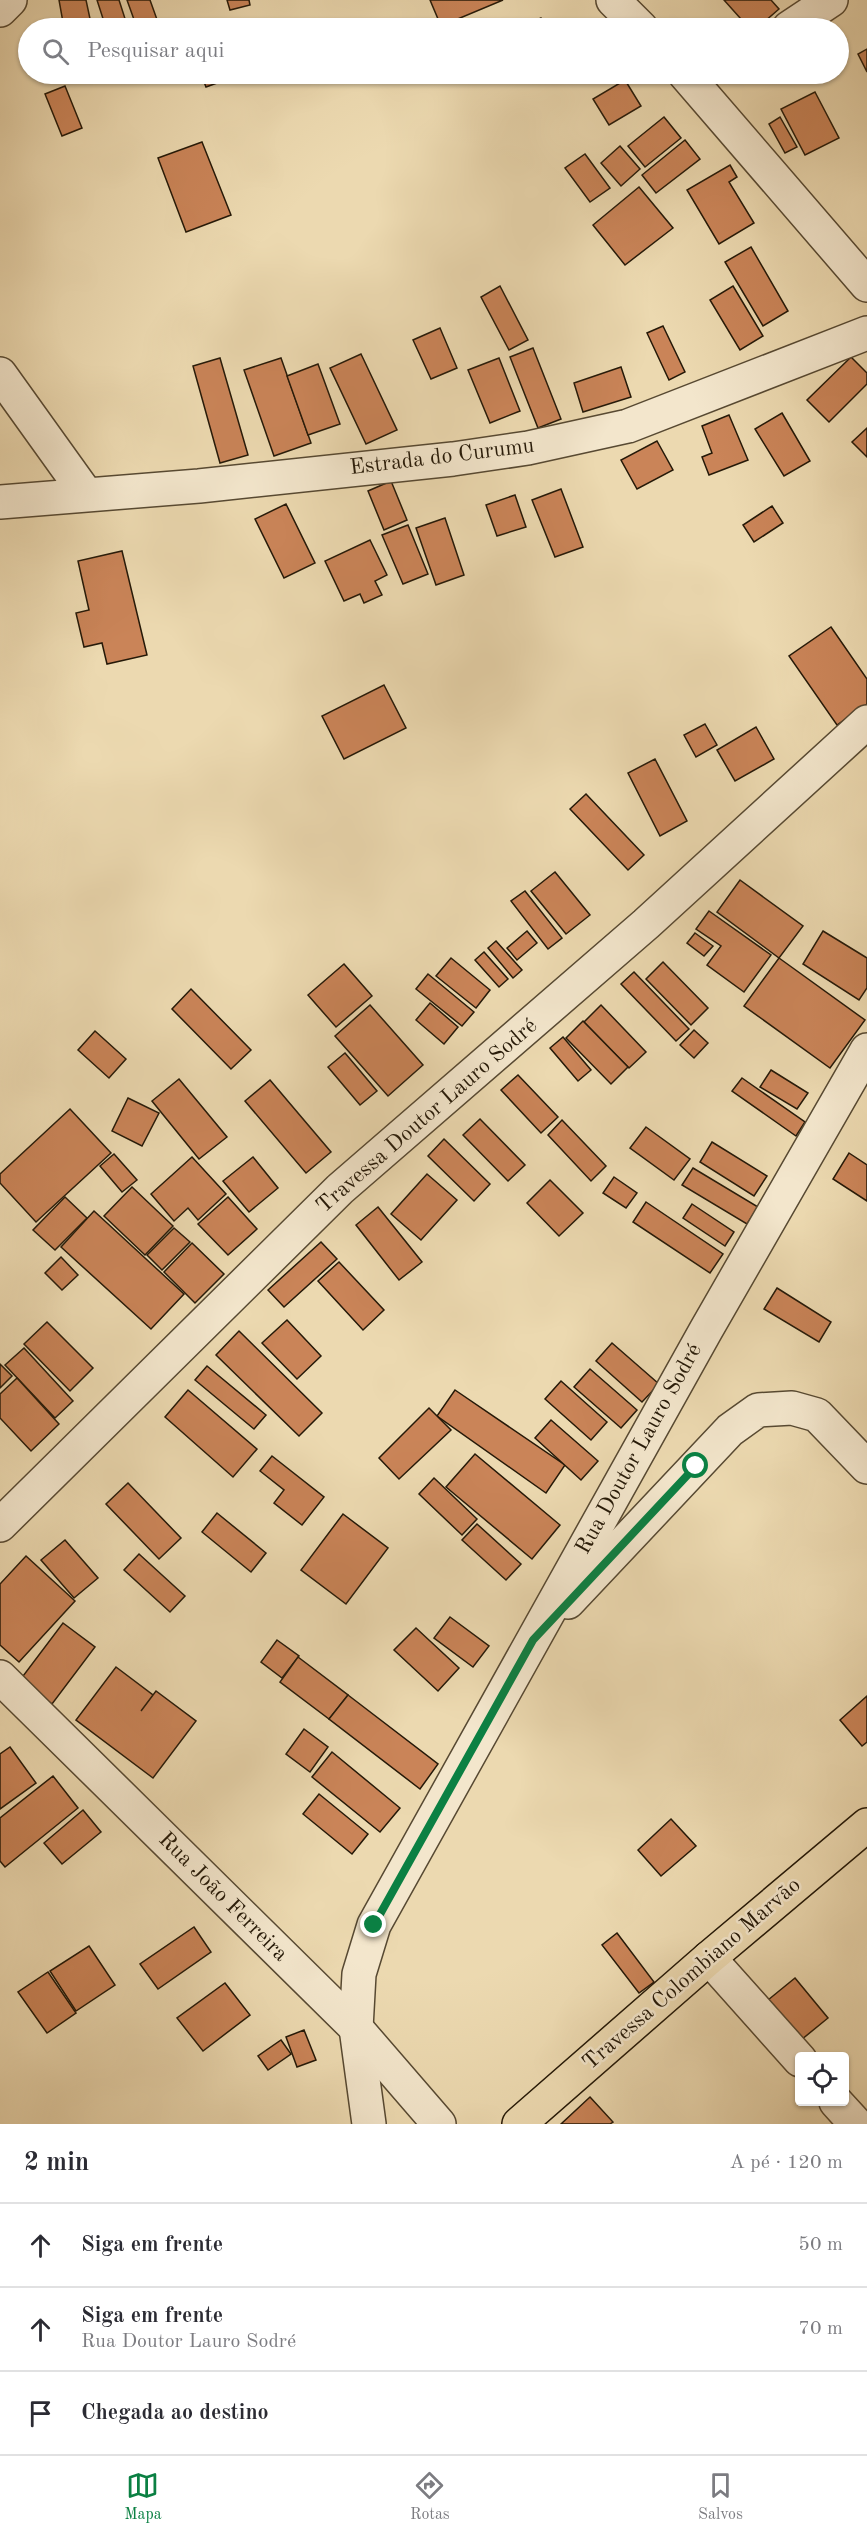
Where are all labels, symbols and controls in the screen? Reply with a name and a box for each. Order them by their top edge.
search box [18,18,849,84]
icon: search [39,35,72,68]
text: Pesquisar aqui [87,40,224,62]
street label: Estrada do Curumu [348,435,536,479]
street label: Travessa Doutor Lauro Sodré [313,1015,541,1217]
street label: Rua Doutor Lauro Sodré [572,1340,706,1558]
route start [682,1452,708,1478]
street label: Rua João Ferreira [154,1828,292,1966]
street label: Travessa Colombiano Marvão [579,1874,805,2074]
route end [360,1911,386,1937]
map controls [795,2052,849,2106]
button: locate [795,2052,849,2106]
text: 2 min [24,2150,89,2176]
text: A pé · 120 m [729,2153,843,2173]
icon: ahead [24,2229,57,2262]
text: Siga em frente [81,2234,223,2256]
text: 50 m [798,2235,843,2255]
text: Siga em frente [81,2305,223,2327]
icon: ahead [24,2313,57,2346]
text: 70 m [798,2319,843,2339]
text: Rua Doutor Lauro Sodré [81,2332,296,2352]
icon: arrive [24,2397,57,2430]
text: Chegada ao destino [81,2402,269,2424]
tab: Mapa [124,2469,162,2525]
tab: Rotas [410,2469,450,2525]
tab: Salvos [698,2469,743,2525]

